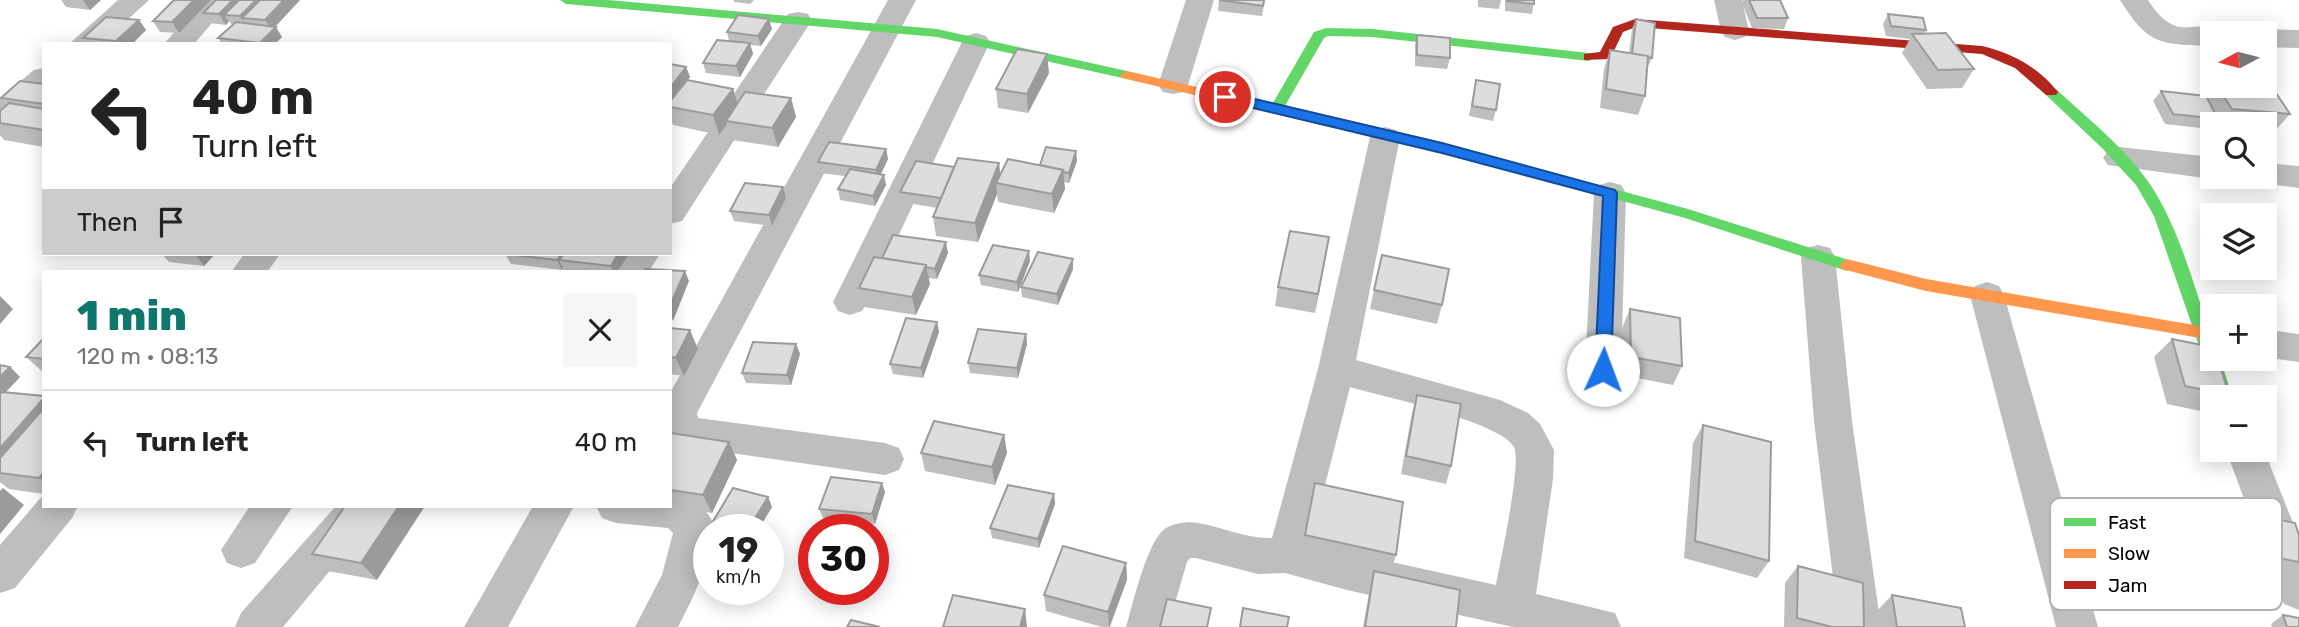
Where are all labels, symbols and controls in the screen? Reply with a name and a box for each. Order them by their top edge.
north arrow [2200,21,2277,98]
map controls [2200,21,2277,462]
pin [1195,67,1255,127]
text: 40 m [192,68,314,126]
icon: left [77,70,168,161]
icon: arrive [1206,78,1244,116]
button: search [2200,112,2277,189]
text: Turn left [192,127,317,165]
icon: arrive [152,203,190,241]
button: layers [2200,203,2277,280]
text: Then [77,207,138,238]
text: 1 min [77,291,187,341]
button: close [563,293,637,367]
button: + [2200,294,2277,371]
position arrow [1566,333,1640,407]
text: 120 m · 08:13 [77,342,219,370]
button: − [2200,385,2277,462]
icon: left [77,424,115,462]
text: Turn left [136,427,248,458]
text: 40 m [575,427,637,458]
legend [2050,498,2282,610]
text: Fast [2108,511,2147,534]
speed limit sign: 30 [798,514,889,605]
text: 19 [719,529,758,571]
text: Slow [2108,542,2150,565]
text: km/h [716,566,761,588]
text: Jam [2108,574,2147,597]

